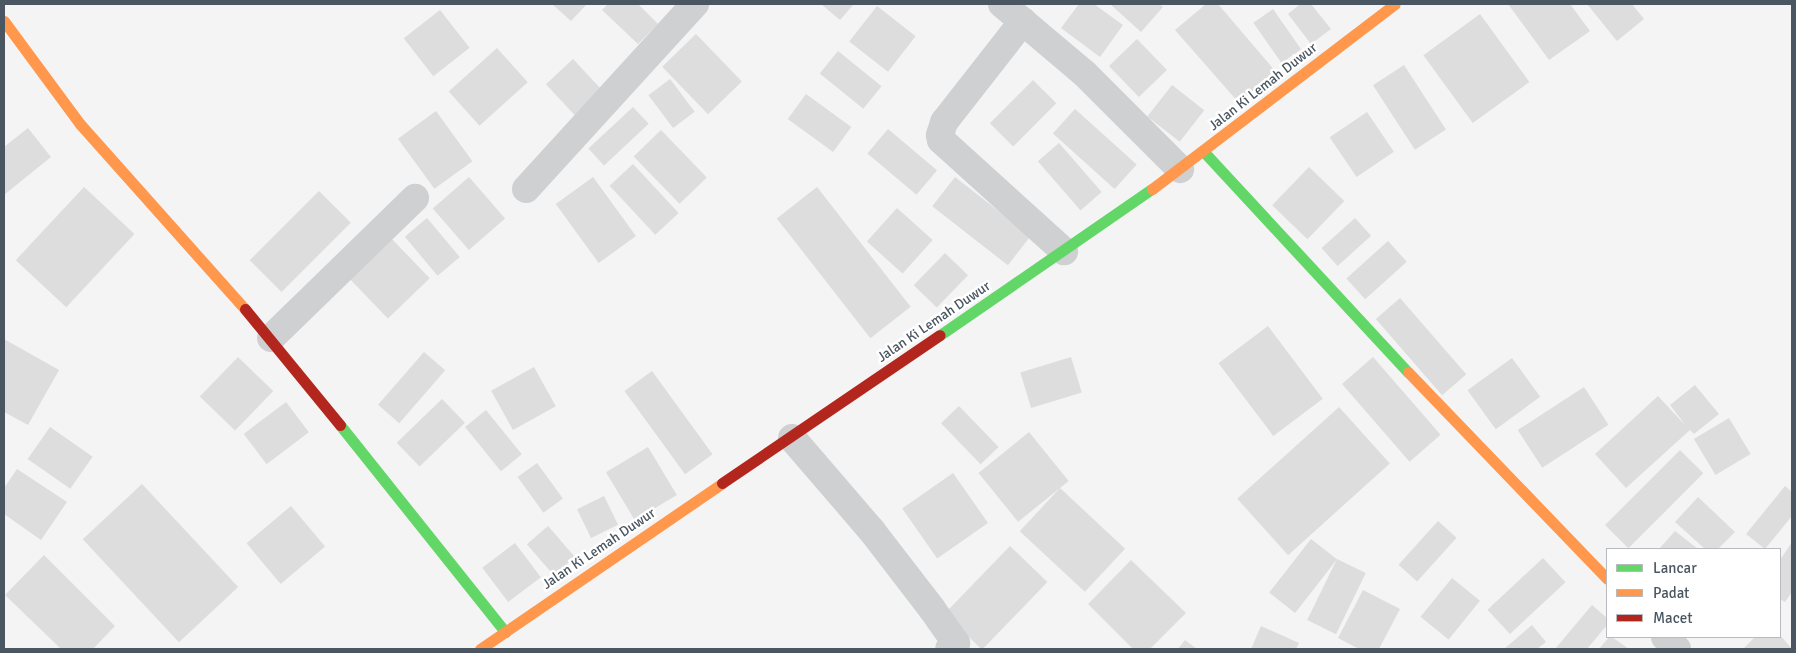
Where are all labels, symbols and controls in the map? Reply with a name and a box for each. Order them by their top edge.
street label: Jalan Ki Lemah Duwur [1206,40,1320,134]
street label: Jalan Ki Lemah Duwur [874,278,994,366]
street label: Jalan Ki Lemah Duwur [539,505,659,593]
legend [1606,548,1781,638]
text: Lancar [1653,559,1697,577]
text: Padat [1653,584,1689,602]
text: Macet [1653,609,1692,627]

